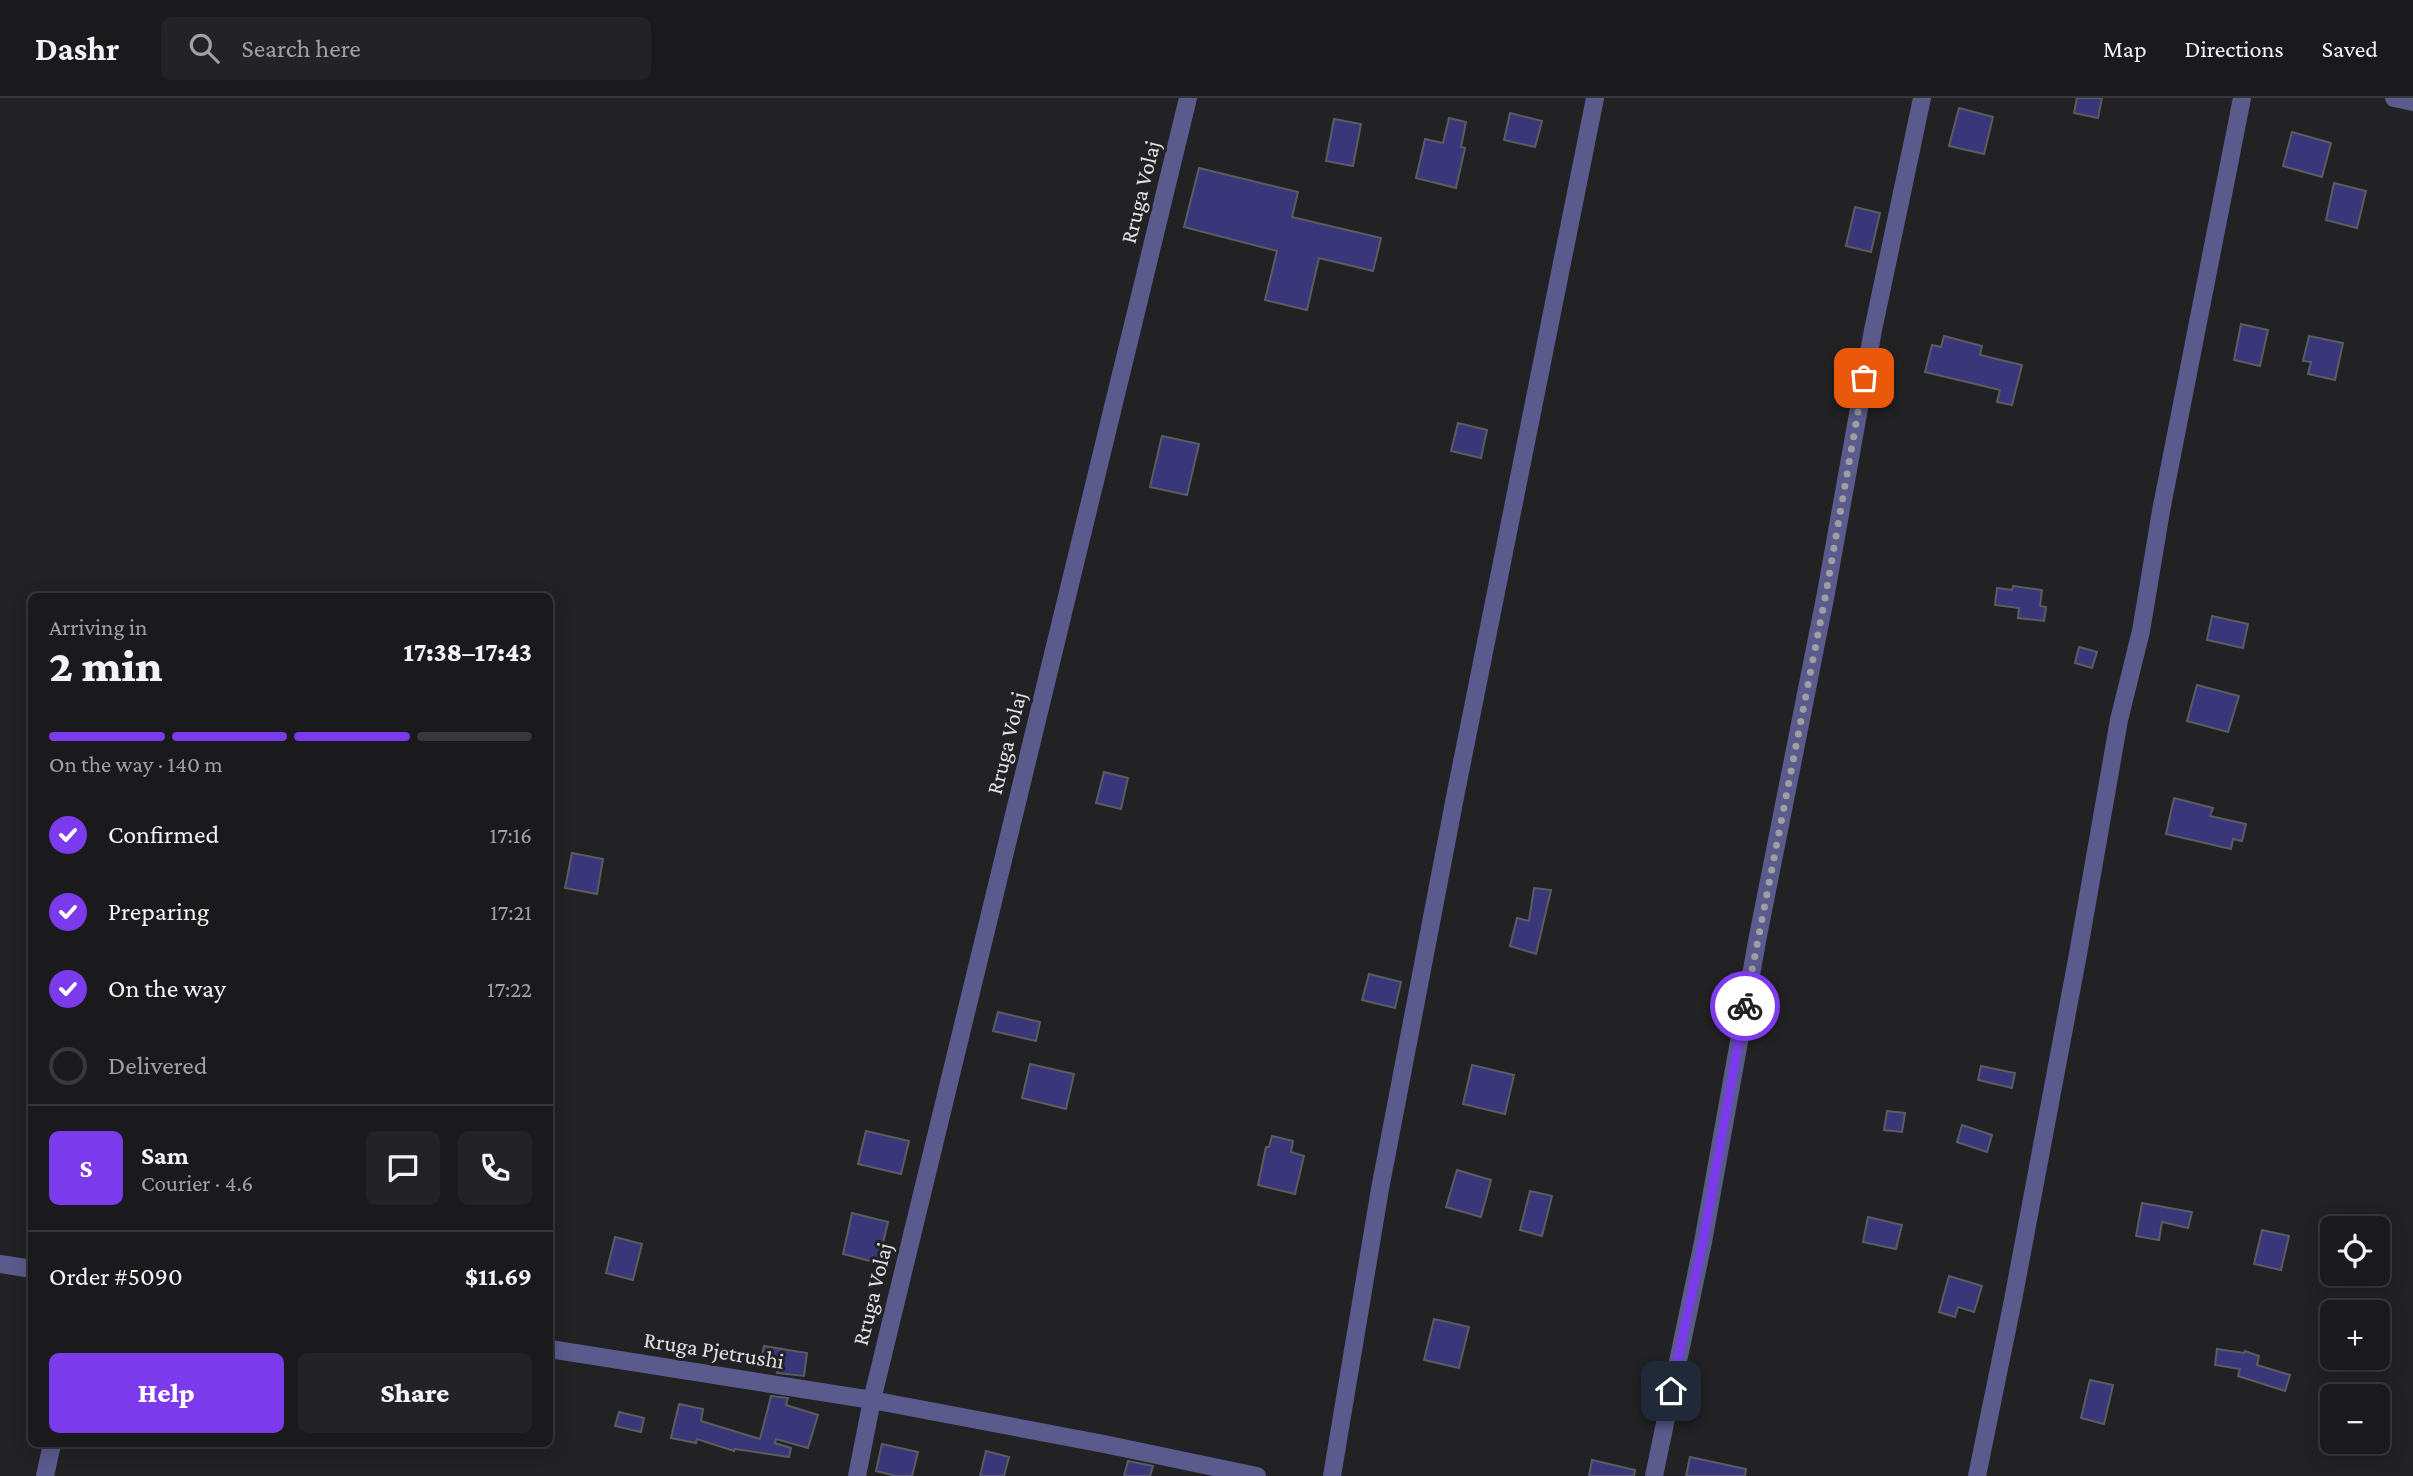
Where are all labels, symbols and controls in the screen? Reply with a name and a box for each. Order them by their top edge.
search box [161,17,651,80]
icon: search [185,29,223,67]
text: Dashr [35,30,119,67]
text: Search here [241,34,361,63]
text: Map [2103,35,2147,62]
text: Directions [2185,35,2284,62]
text: Saved [2322,35,2378,62]
street label: Rruga Volaj [1115,138,1165,246]
pin [1834,348,1894,408]
icon: bag [1845,359,1883,397]
text: Arriving in [49,614,147,640]
text: 17:38–17:43 [404,638,532,667]
text: 2 min [49,640,163,691]
street label: Rruga Volaj [981,689,1031,797]
text: On the way · 140 m [49,751,223,777]
icon: check [49,816,87,854]
text: Confirmed [108,820,219,849]
text: 17:16 [490,822,532,848]
icon: check [49,893,87,931]
text: Preparing [108,897,209,926]
text: 17:21 [490,899,532,925]
icon: check [49,970,87,1008]
courier [1710,971,1780,1041]
text: On the way [108,974,226,1003]
text: 17:22 [487,976,532,1002]
icon: bike [1726,987,1764,1025]
text: Delivered [108,1051,207,1080]
button: chat [366,1131,440,1205]
button: phone [458,1131,532,1205]
text: Sam [141,1141,189,1170]
text: S [80,1154,93,1183]
text: Courier · 4.6 [141,1170,253,1196]
map controls [2320,1216,2390,1454]
button: locate [2320,1216,2390,1286]
street label: Rruga Volaj [847,1240,897,1348]
text: Order #5090 [49,1262,183,1291]
text: $11.69 [465,1262,532,1291]
button: + [2320,1300,2390,1370]
street label: Rruga Pjetrushi [642,1326,786,1374]
button: Help [49,1353,284,1433]
button: Share [298,1353,532,1433]
pin [1641,1361,1701,1421]
icon: home [1652,1372,1690,1410]
button: − [2320,1384,2390,1454]

